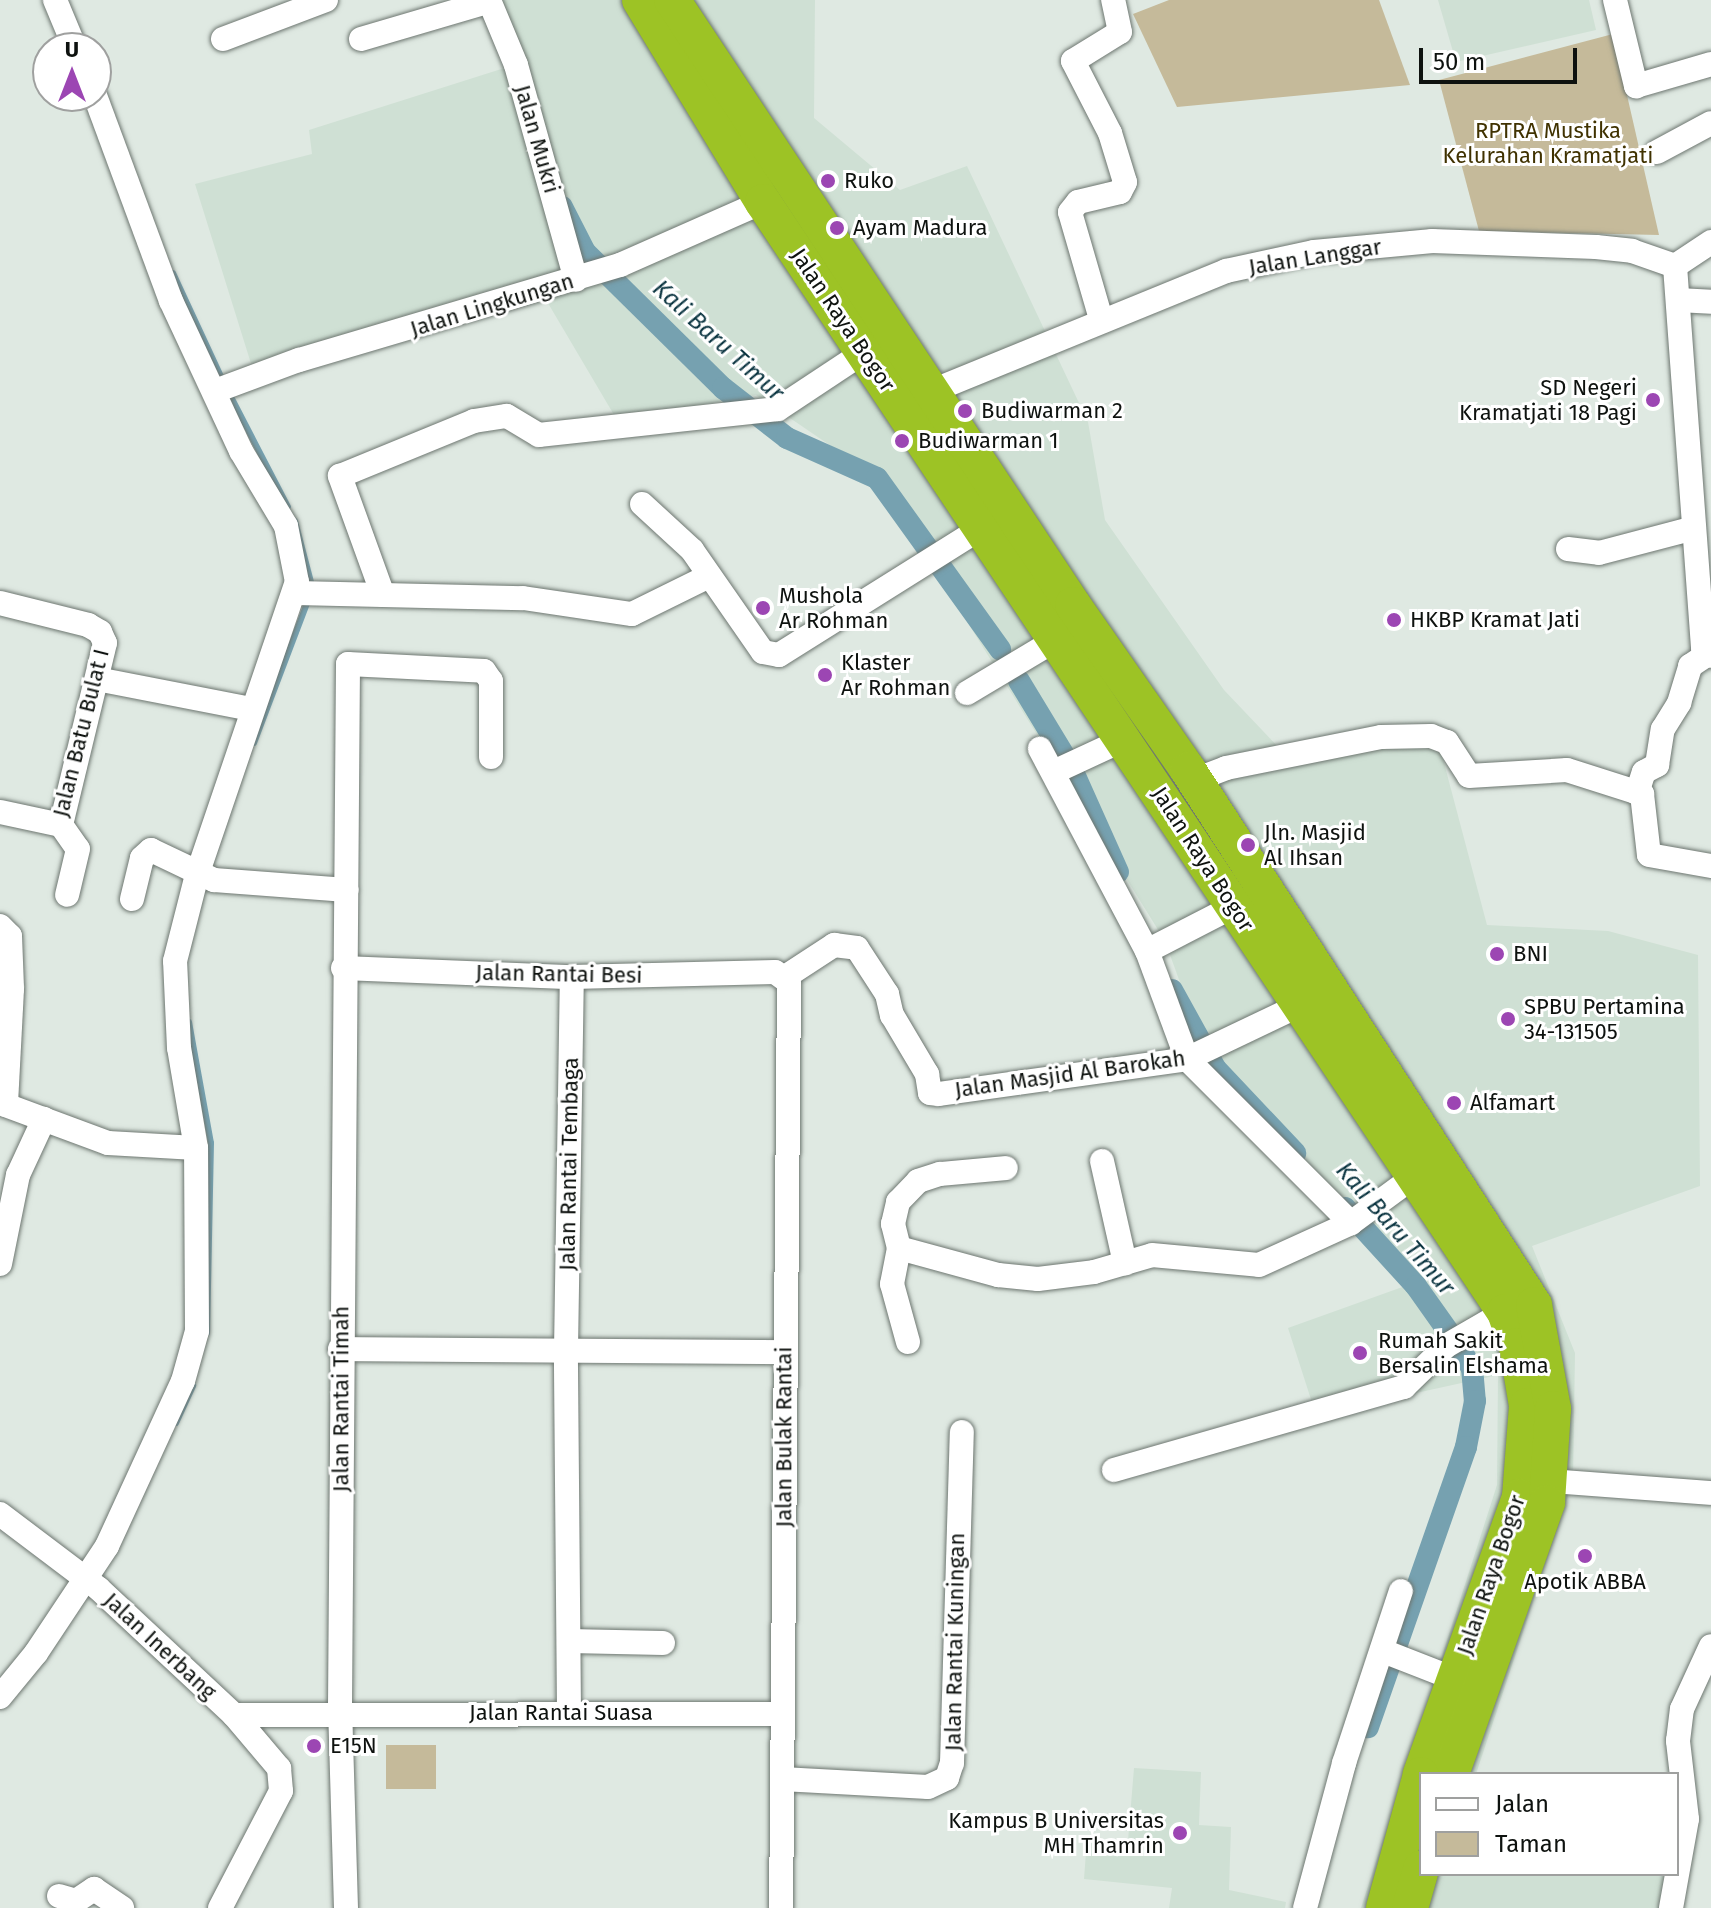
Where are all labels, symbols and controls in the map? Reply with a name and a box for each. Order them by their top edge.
north arrow [32,32,112,112]
scale bar [1423,32,1581,82]
text: U [65,36,79,63]
text: 50 m [1433,48,1485,76]
street label: Jalan Mukri [509,82,565,196]
park label: RPTRA Mustika Kelurahan Kramatjati [1443,117,1653,168]
place label: Ruko [844,168,894,194]
marker: Ruko [819,172,837,190]
place label: Ayam Madura [853,215,987,241]
marker: Ayam Madura [828,219,846,237]
street label: Jalan Langgar [1247,233,1383,281]
street label: Jalan Raya Bogor [785,243,901,397]
street label: Jalan Lingkungan [407,268,577,342]
water label: Kali Baru Timur [646,275,790,407]
place label: SD Negeri Kramatjati 18 Pagi [1459,374,1637,426]
marker: SD Negeri Kramatjati 18 Pagi [1644,391,1662,409]
place label: Budiwarman 2 [981,398,1123,424]
marker: Budiwarman 2 [956,402,974,420]
place label: Budiwarman 1 [918,428,1059,454]
marker: Budiwarman 1 [893,432,911,450]
place label: Mushola Ar Rohman [779,582,888,634]
marker: Mushola Ar Rohman [754,599,772,617]
place label: HKBP Kramat Jati [1410,607,1580,633]
marker: HKBP Kramat Jati [1385,611,1403,629]
street label: Jalan Batu Bulat I [47,646,115,820]
place label: Klaster Ar Rohman [841,649,950,700]
marker: Klaster Ar Rohman [816,666,834,684]
street label: Jalan Raya Bogor [1146,782,1260,936]
place label: Jln. Masjid Al Ihsan [1264,819,1366,870]
marker: Jln. Masjid Al Ihsan [1239,836,1257,854]
place label: BNI [1513,941,1548,967]
marker: BNI [1488,945,1506,963]
street label: Jalan Rantai Besi [475,959,643,989]
place label: SPBU Pertamina 34-131505 [1524,993,1685,1044]
marker: SPBU Pertamina 34-131505 [1499,1010,1517,1028]
street label: Jalan Masjid Al Barokah [953,1045,1187,1103]
street label: Jalan Rantai Tembaga [554,1057,584,1271]
place label: Alfamart [1470,1090,1555,1116]
marker: Alfamart [1445,1094,1463,1112]
water label: Kali Baru Timur [1329,1157,1461,1301]
street label: Jalan Rantai Timah [328,1306,354,1492]
place label: Rumah Sakit Bersalin Elshama [1378,1327,1549,1378]
marker: Rumah Sakit Bersalin Elshama [1349,1342,1371,1364]
street label: Jalan Bulak Rantai [771,1347,797,1527]
street label: Jalan Raya Bogor [1451,1492,1531,1658]
street label: Jalan Rantai Kuningan [940,1532,970,1752]
marker: Apotik ABBA [1576,1547,1594,1565]
place label: Apotik ABBA [1524,1569,1646,1595]
street label: Jalan Inerbang [98,1587,222,1705]
street label: Jalan Rantai Suasa [469,1700,653,1726]
place label: E15N [330,1733,377,1759]
marker: E15N [305,1737,323,1755]
legend [1419,1772,1679,1876]
text: Jalan [1495,1790,1549,1818]
place label: Kampus B Universitas MH Thamrin [948,1807,1164,1858]
marker: Kampus B Universitas MH Thamrin [1171,1824,1189,1842]
text: Taman [1495,1830,1567,1858]

